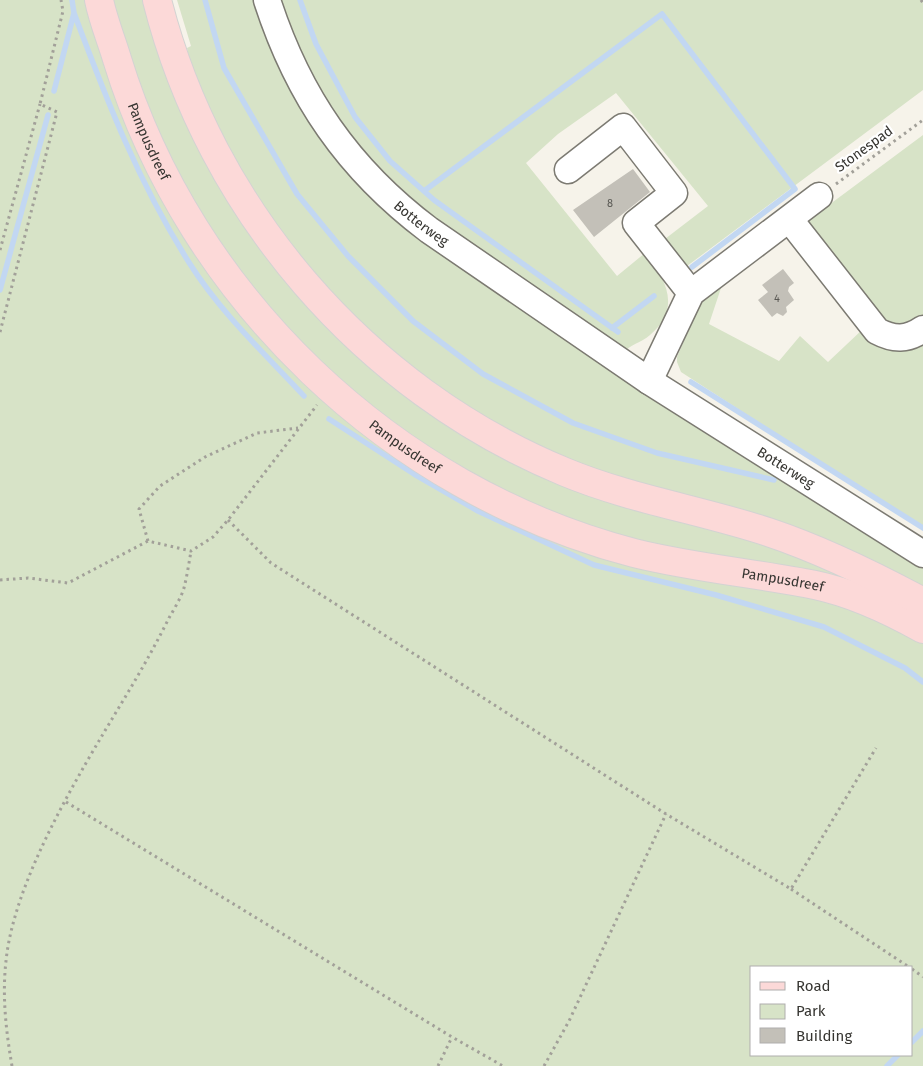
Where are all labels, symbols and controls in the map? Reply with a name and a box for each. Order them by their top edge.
street label: Pampusdreef [124,100,174,184]
street label: Stonespad [832,122,896,176]
street label: Botterweg [391,197,453,250]
house number: 8 [607,197,613,210]
house number: 4 [774,292,780,305]
street label: Pampusdreef [366,416,445,478]
street label: Botterweg [754,443,818,492]
street label: Pampusdreef [740,564,827,596]
legend [750,966,913,1056]
text: Road [796,977,831,995]
text: Park [796,1002,826,1020]
text: Building [796,1027,852,1045]

